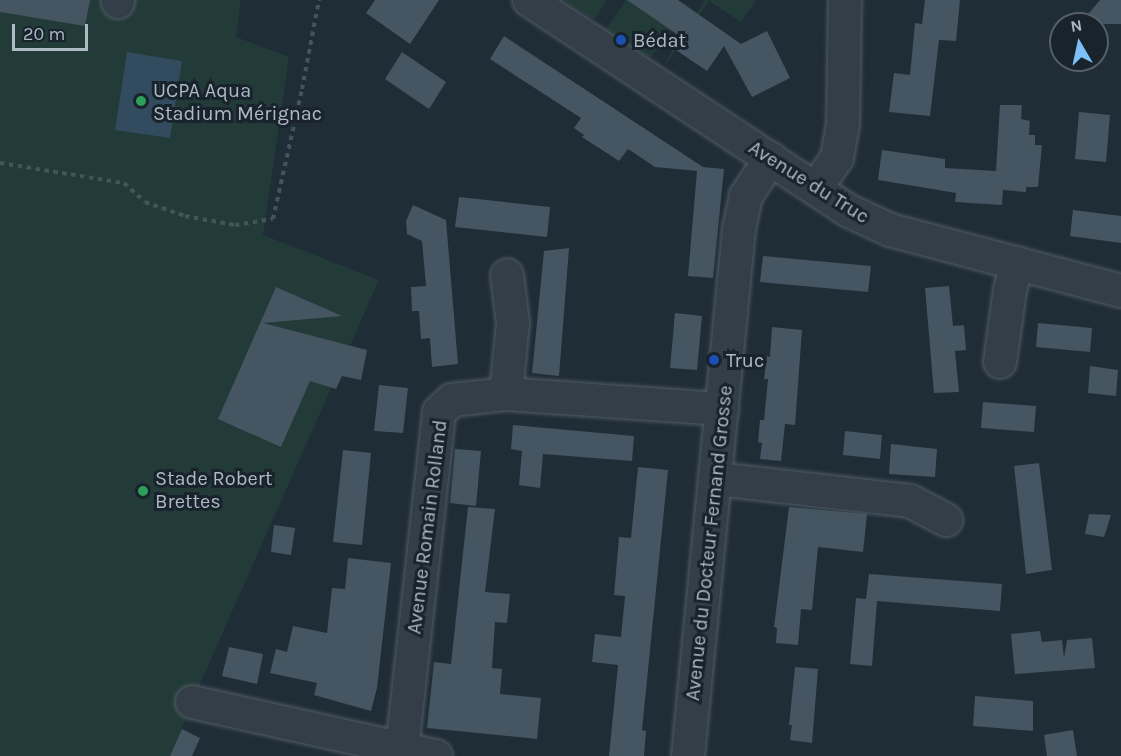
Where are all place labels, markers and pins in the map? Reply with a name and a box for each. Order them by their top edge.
place label: Bédat [633,28,686,52]
marker: Bédat [614,33,628,47]
place label: UCPA Aqua Stadium Mérignac [153,78,322,125]
marker: UCPA Aqua Stadium Mérignac [134,94,148,108]
place label: Truc [726,348,764,372]
marker: Truc [707,353,721,367]
place label: Stade Robert Brettes [155,467,273,514]
marker: Stade Robert Brettes [136,484,150,498]

